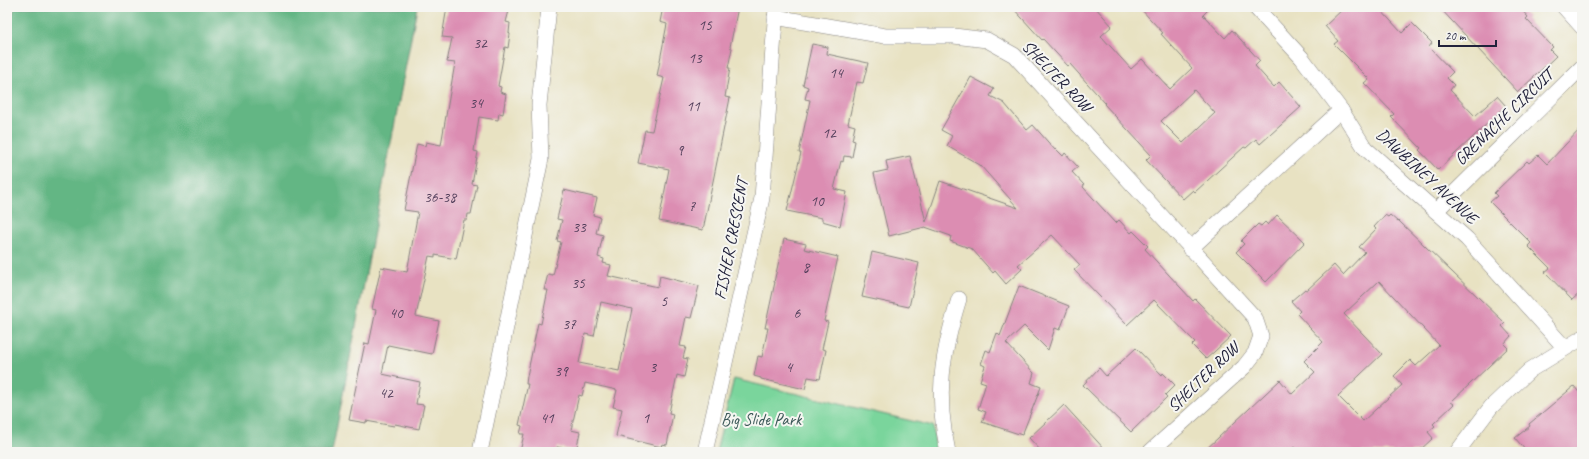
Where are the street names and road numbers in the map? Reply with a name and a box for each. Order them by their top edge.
street label: SHELTER ROW [1018,36,1098,118]
street label: GRENACHE CIRCUIT [1450,62,1561,170]
street label: DAWBINEY AVENUE [1372,124,1483,230]
street label: FISHER CRESCENT [709,174,754,301]
street label: SHELTER ROW [1163,336,1245,416]

